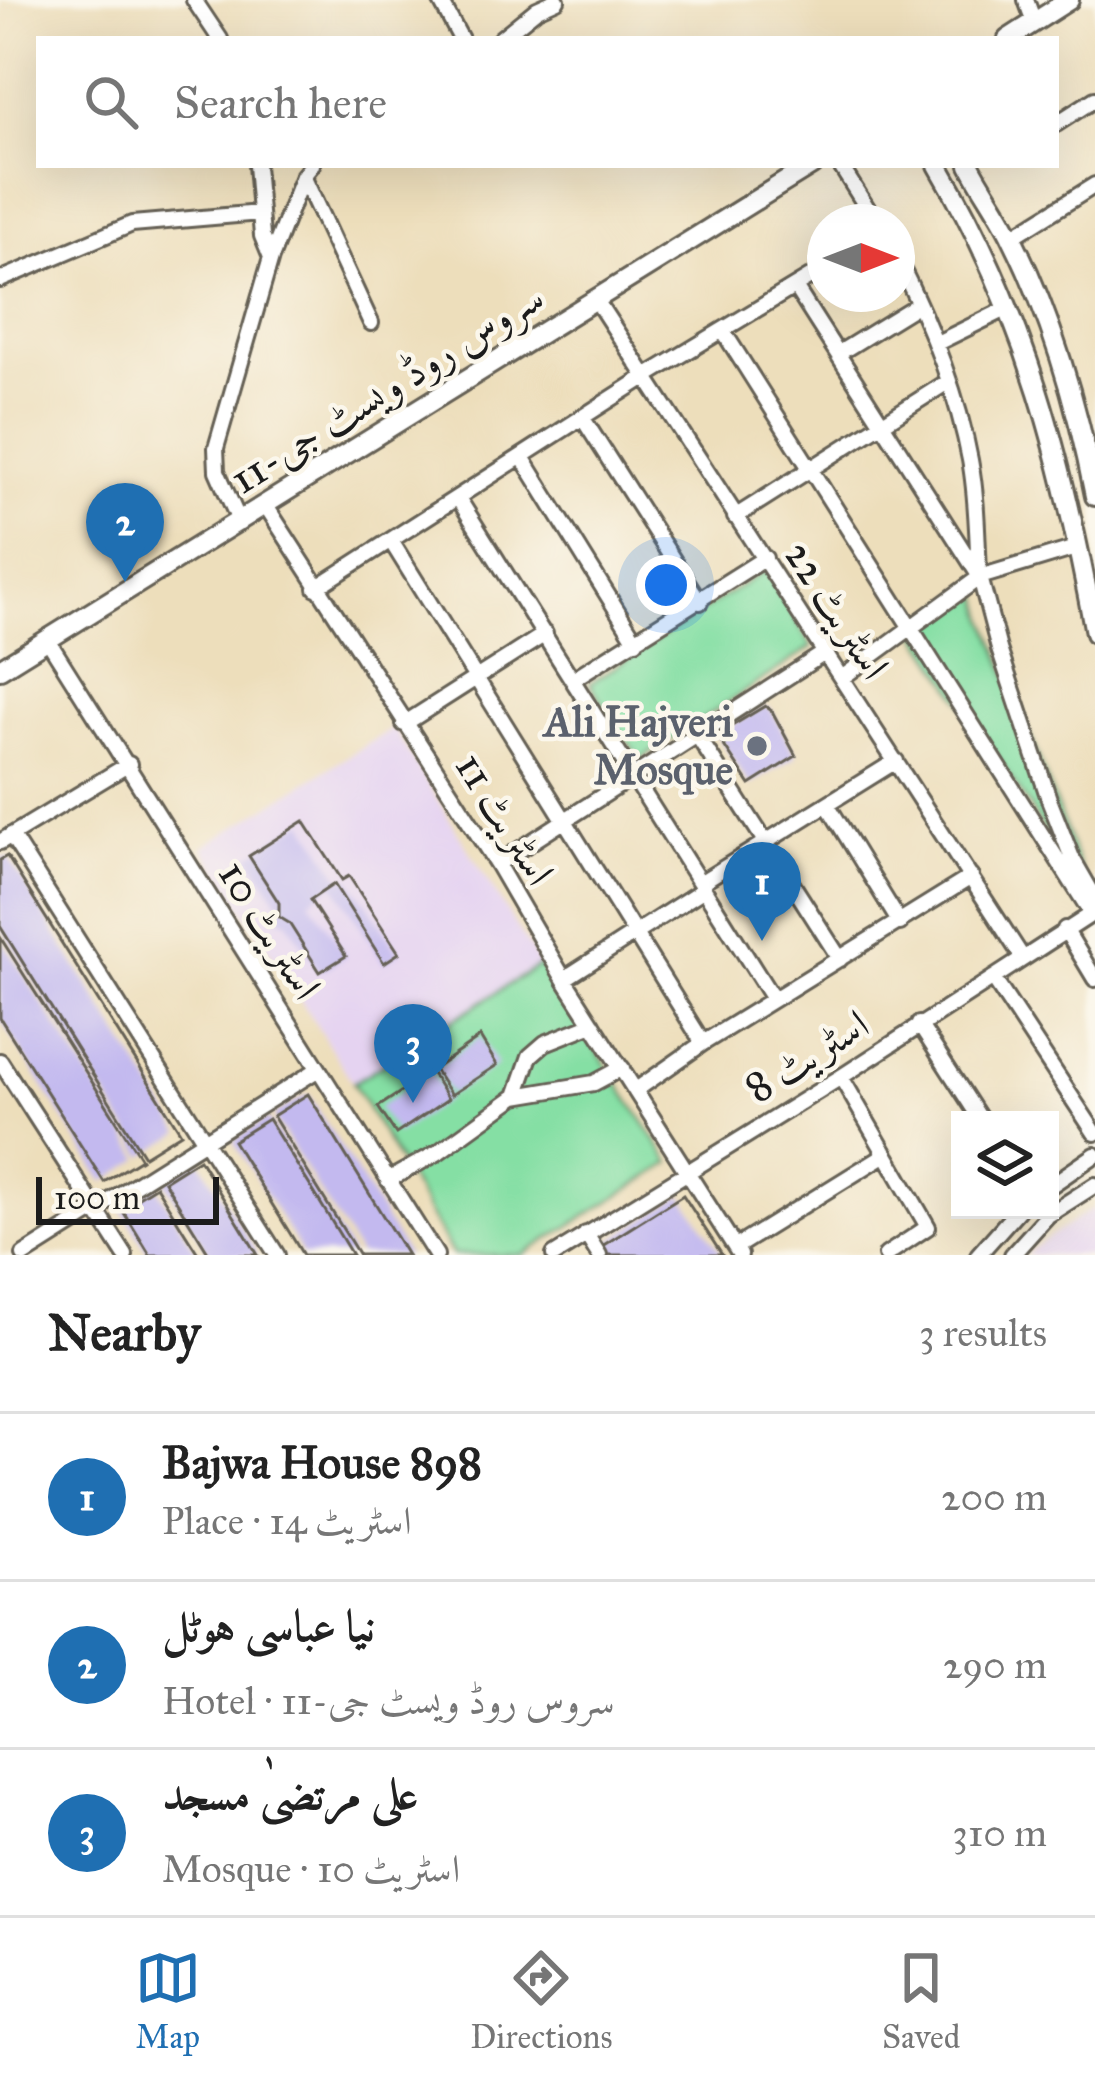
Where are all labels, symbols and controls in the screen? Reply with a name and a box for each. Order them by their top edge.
search box [36,36,1059,168]
icon: search [78,69,144,135]
text: Search here [174,75,387,130]
north arrow [807,204,915,312]
street label: سروس روڈ ویسٹ جی-11 [221,271,554,507]
pin: 2 [86,483,164,582]
street label: اسٹریٹ 22 [773,531,901,689]
your location [636,555,696,615]
place label: Ali Hajveri Mosque [541,696,733,796]
marker: Ali Hajveri Mosque [744,733,770,759]
street label: اسٹریٹ 11 [444,743,566,895]
pin: 1 [723,842,801,941]
street label: اسٹریٹ 10 [207,851,333,1009]
street label: اسٹریٹ 8 [736,998,878,1114]
pin: 3 [374,1004,452,1103]
map controls [951,1111,1059,1219]
button: layers [951,1111,1059,1219]
scale bar [36,1171,219,1224]
text: 100 m [54,1178,140,1218]
text: Nearby [48,1302,200,1364]
text: 3 results [919,1309,1047,1357]
text: Bajwa House 898 [162,1435,482,1490]
text: 1 [79,1473,95,1521]
text: 200 m [941,1473,1047,1521]
text: Place · اسٹریٹ 14 [162,1497,412,1545]
text: نیا عباسی ہوٹل [162,1598,376,1653]
text: 2 [77,1641,97,1689]
text: 290 m [943,1641,1047,1689]
text: Hotel · سروس روڈ ویسٹ جی-11 [162,1677,615,1725]
text: علی مرتضیٰ مسجد [162,1766,418,1821]
text: 3 [79,1809,95,1857]
text: 310 m [952,1809,1047,1857]
text: Mosque · اسٹریٹ 10 [162,1845,460,1893]
tab: Map [135,1945,201,2057]
tab: Directions [470,1945,612,2057]
tab: Saved [882,1945,960,2057]

